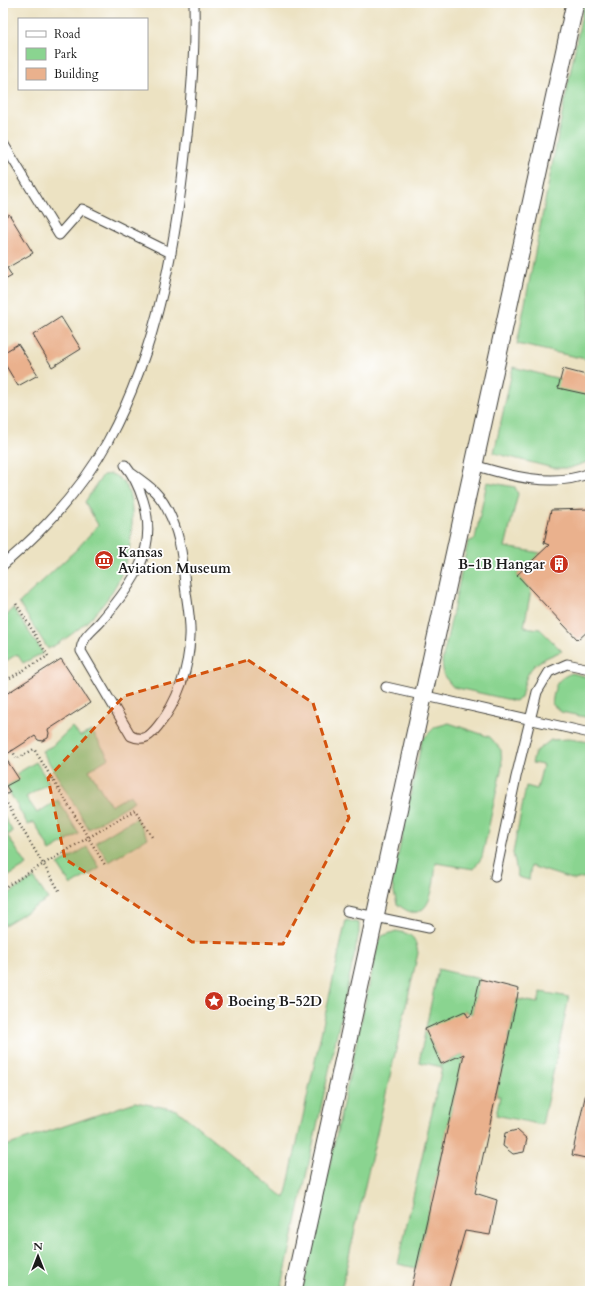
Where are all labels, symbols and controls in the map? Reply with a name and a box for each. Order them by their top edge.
legend [18,18,148,90]
text: Road [54,26,81,42]
text: Park [54,46,78,62]
text: Building [54,66,99,82]
place label: Kansas Aviation Museum [118,543,231,578]
museum icon: Kansas Aviation Museum [93,549,115,571]
building icon: B-1B Hangar [548,553,570,575]
place label: B-1B Hangar [458,555,545,574]
place icon: Boeing B-52D [203,990,225,1012]
place label: Boeing B-52D [228,992,322,1011]
north arrow [18,1236,58,1276]
text: N [33,1239,43,1254]

